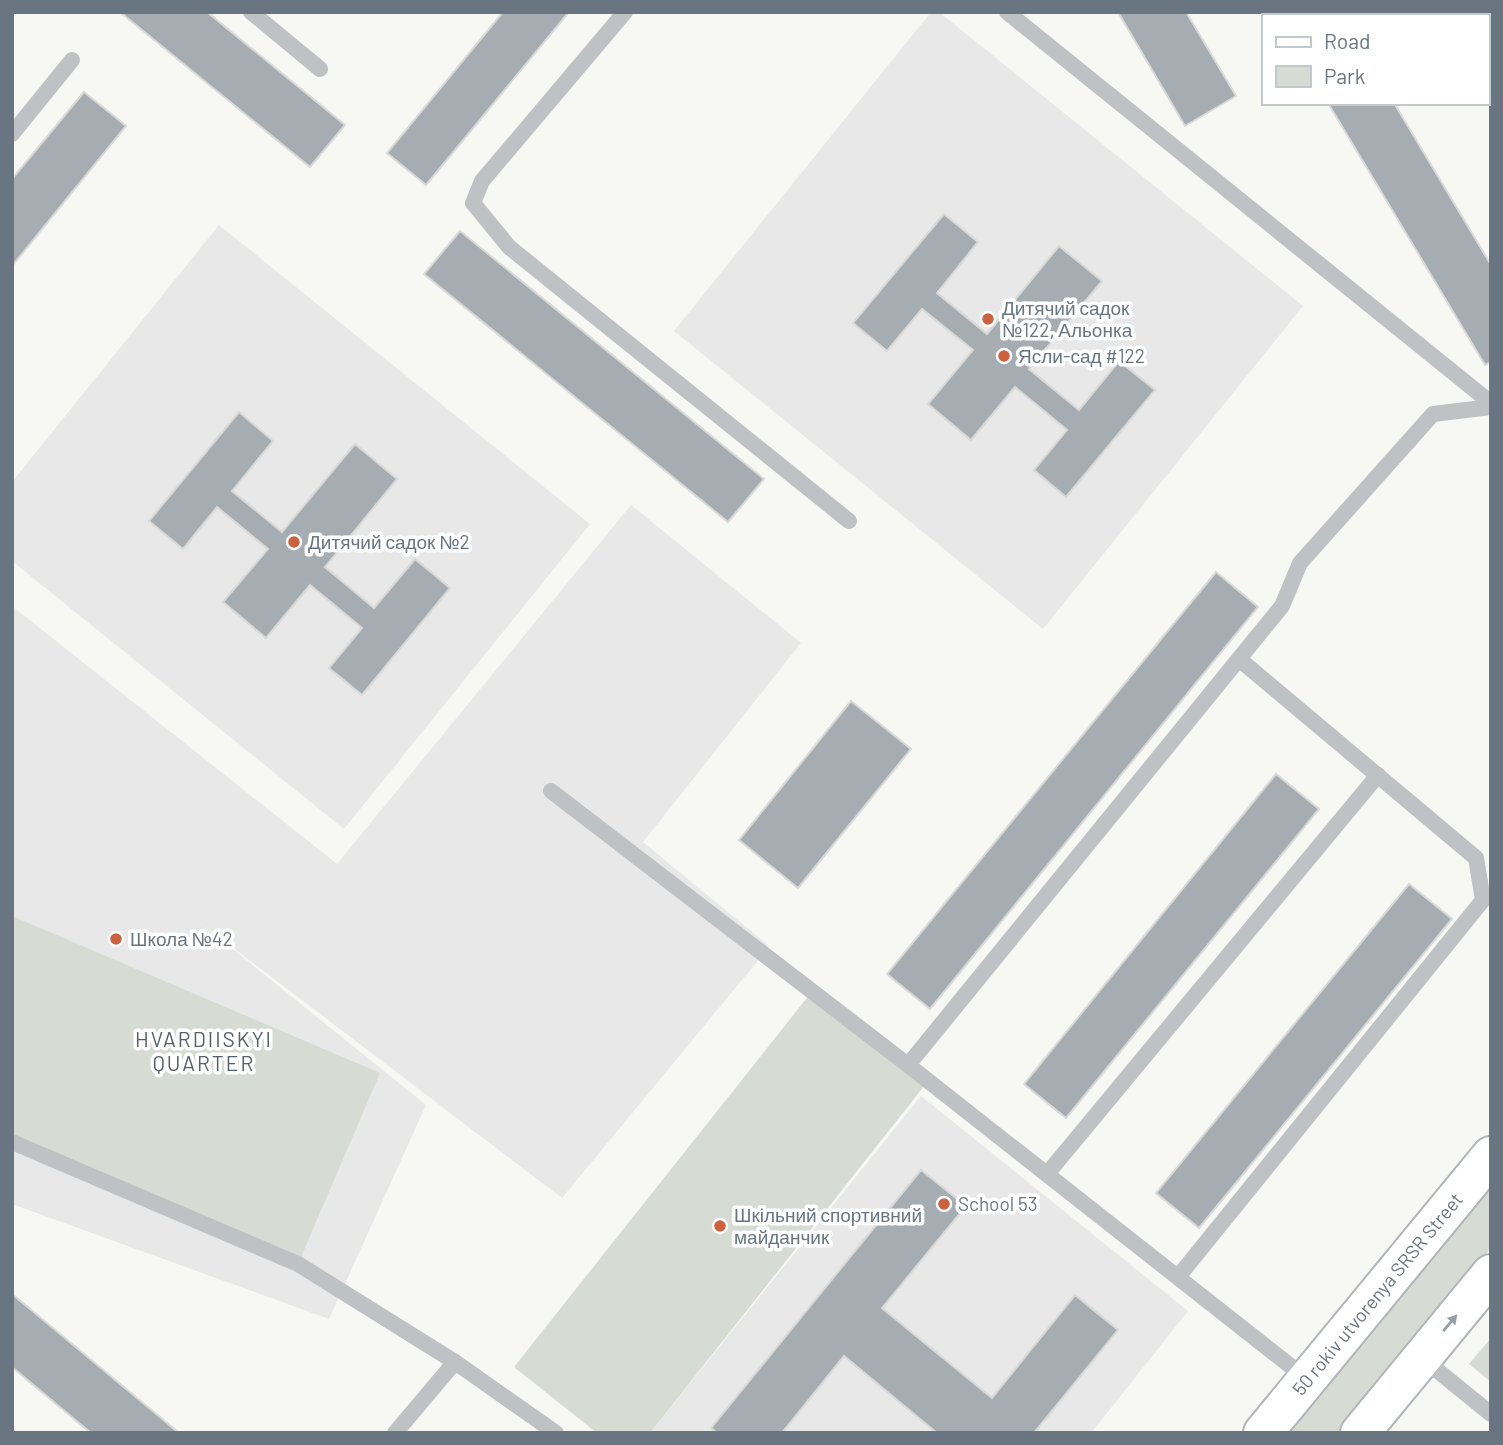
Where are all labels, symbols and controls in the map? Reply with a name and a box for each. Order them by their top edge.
legend [1262,14,1489,105]
text: Road [1324,28,1370,53]
text: Park [1324,63,1365,88]
place label: Дитячий садок №122, Альонка [1002,296,1133,341]
marker: Дитячий садок №122, Альонка [980,311,996,327]
place label: Ясли-сад #122 [1018,344,1145,367]
marker: Ясли-сад #122 [996,348,1012,364]
place label: Дитячий садок №2 [308,530,470,553]
marker: Дитячий садок №2 [286,534,302,550]
place label: Школа №42 [130,927,233,950]
marker: Школа №42 [108,931,124,947]
district label: HVARDIISKYI QUARTER [135,1026,273,1075]
street label: 50 rokiv utvorenya SRSR Street [1287,1188,1467,1400]
place label: School 53 [958,1192,1038,1215]
marker: School 53 [936,1196,952,1212]
place label: Шкільний спортивний майданчик [734,1203,922,1248]
marker: Шкільний спортивний майданчик [712,1218,728,1234]
one-way arrow [1442,1314,1458,1332]

